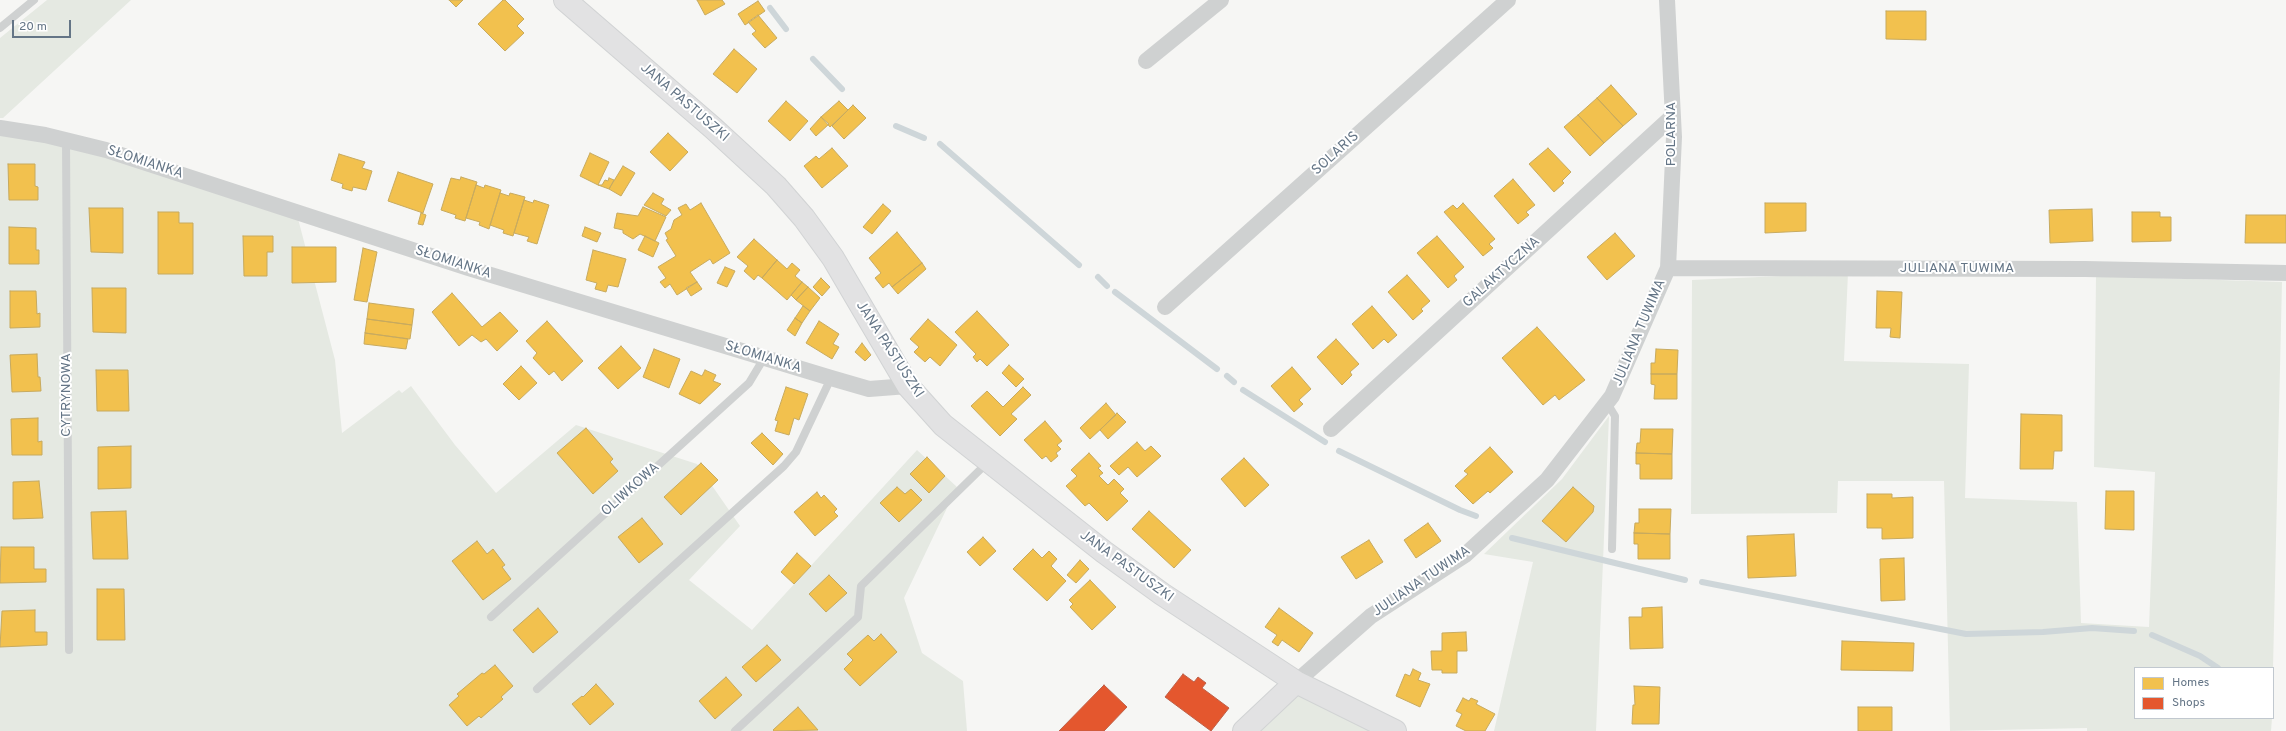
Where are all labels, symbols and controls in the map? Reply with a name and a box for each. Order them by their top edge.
scale bar [14,12,73,38]
text: 20 m [19,19,47,35]
street label: JANA PASTUSZKI [636,60,732,146]
street label: POLARNA [1664,102,1680,166]
street label: SOLARIS [1309,129,1363,179]
street label: SŁOMIANKA [105,143,185,183]
street label: GALAKTYCZNA [1460,234,1544,312]
street label: SŁOMIANKA [413,243,493,283]
street label: JULIANA TUWIMA [1900,261,2014,277]
street label: JULIANA TUWIMA [1610,277,1670,389]
street label: JANA PASTUSZKI [852,299,926,401]
street label: SŁOMIANKA [723,338,803,378]
street label: CYTRYNOWA [59,353,75,437]
street label: OLIWKOWA [598,459,664,521]
street label: JANA PASTUSZKI [1076,527,1176,607]
street label: JULIANA TUWIMA [1370,543,1474,621]
legend [2134,667,2274,719]
text: Homes [2172,675,2209,691]
text: Shops [2172,695,2205,711]

